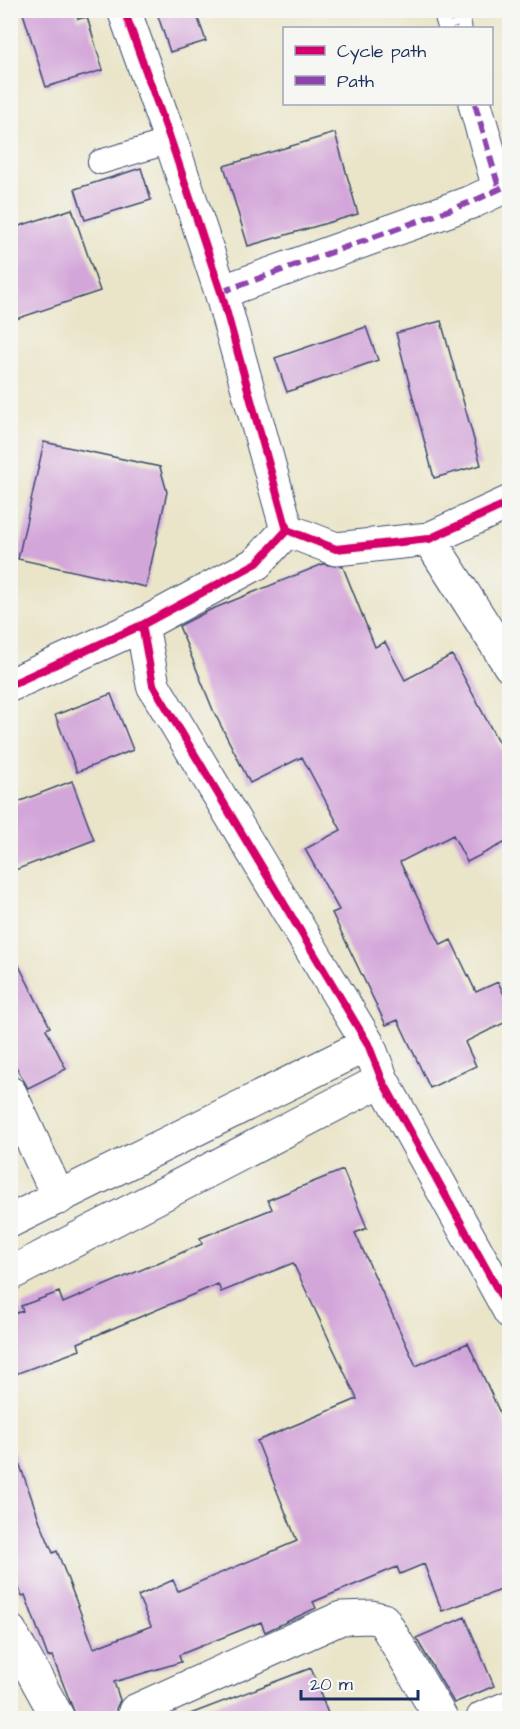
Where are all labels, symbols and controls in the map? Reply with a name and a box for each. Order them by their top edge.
legend [283,27,493,105]
text: Cycle path [337,39,426,65]
text: Path [337,69,374,94]
scale bar [301,1663,418,1701]
text: 20 m [310,1672,353,1697]

